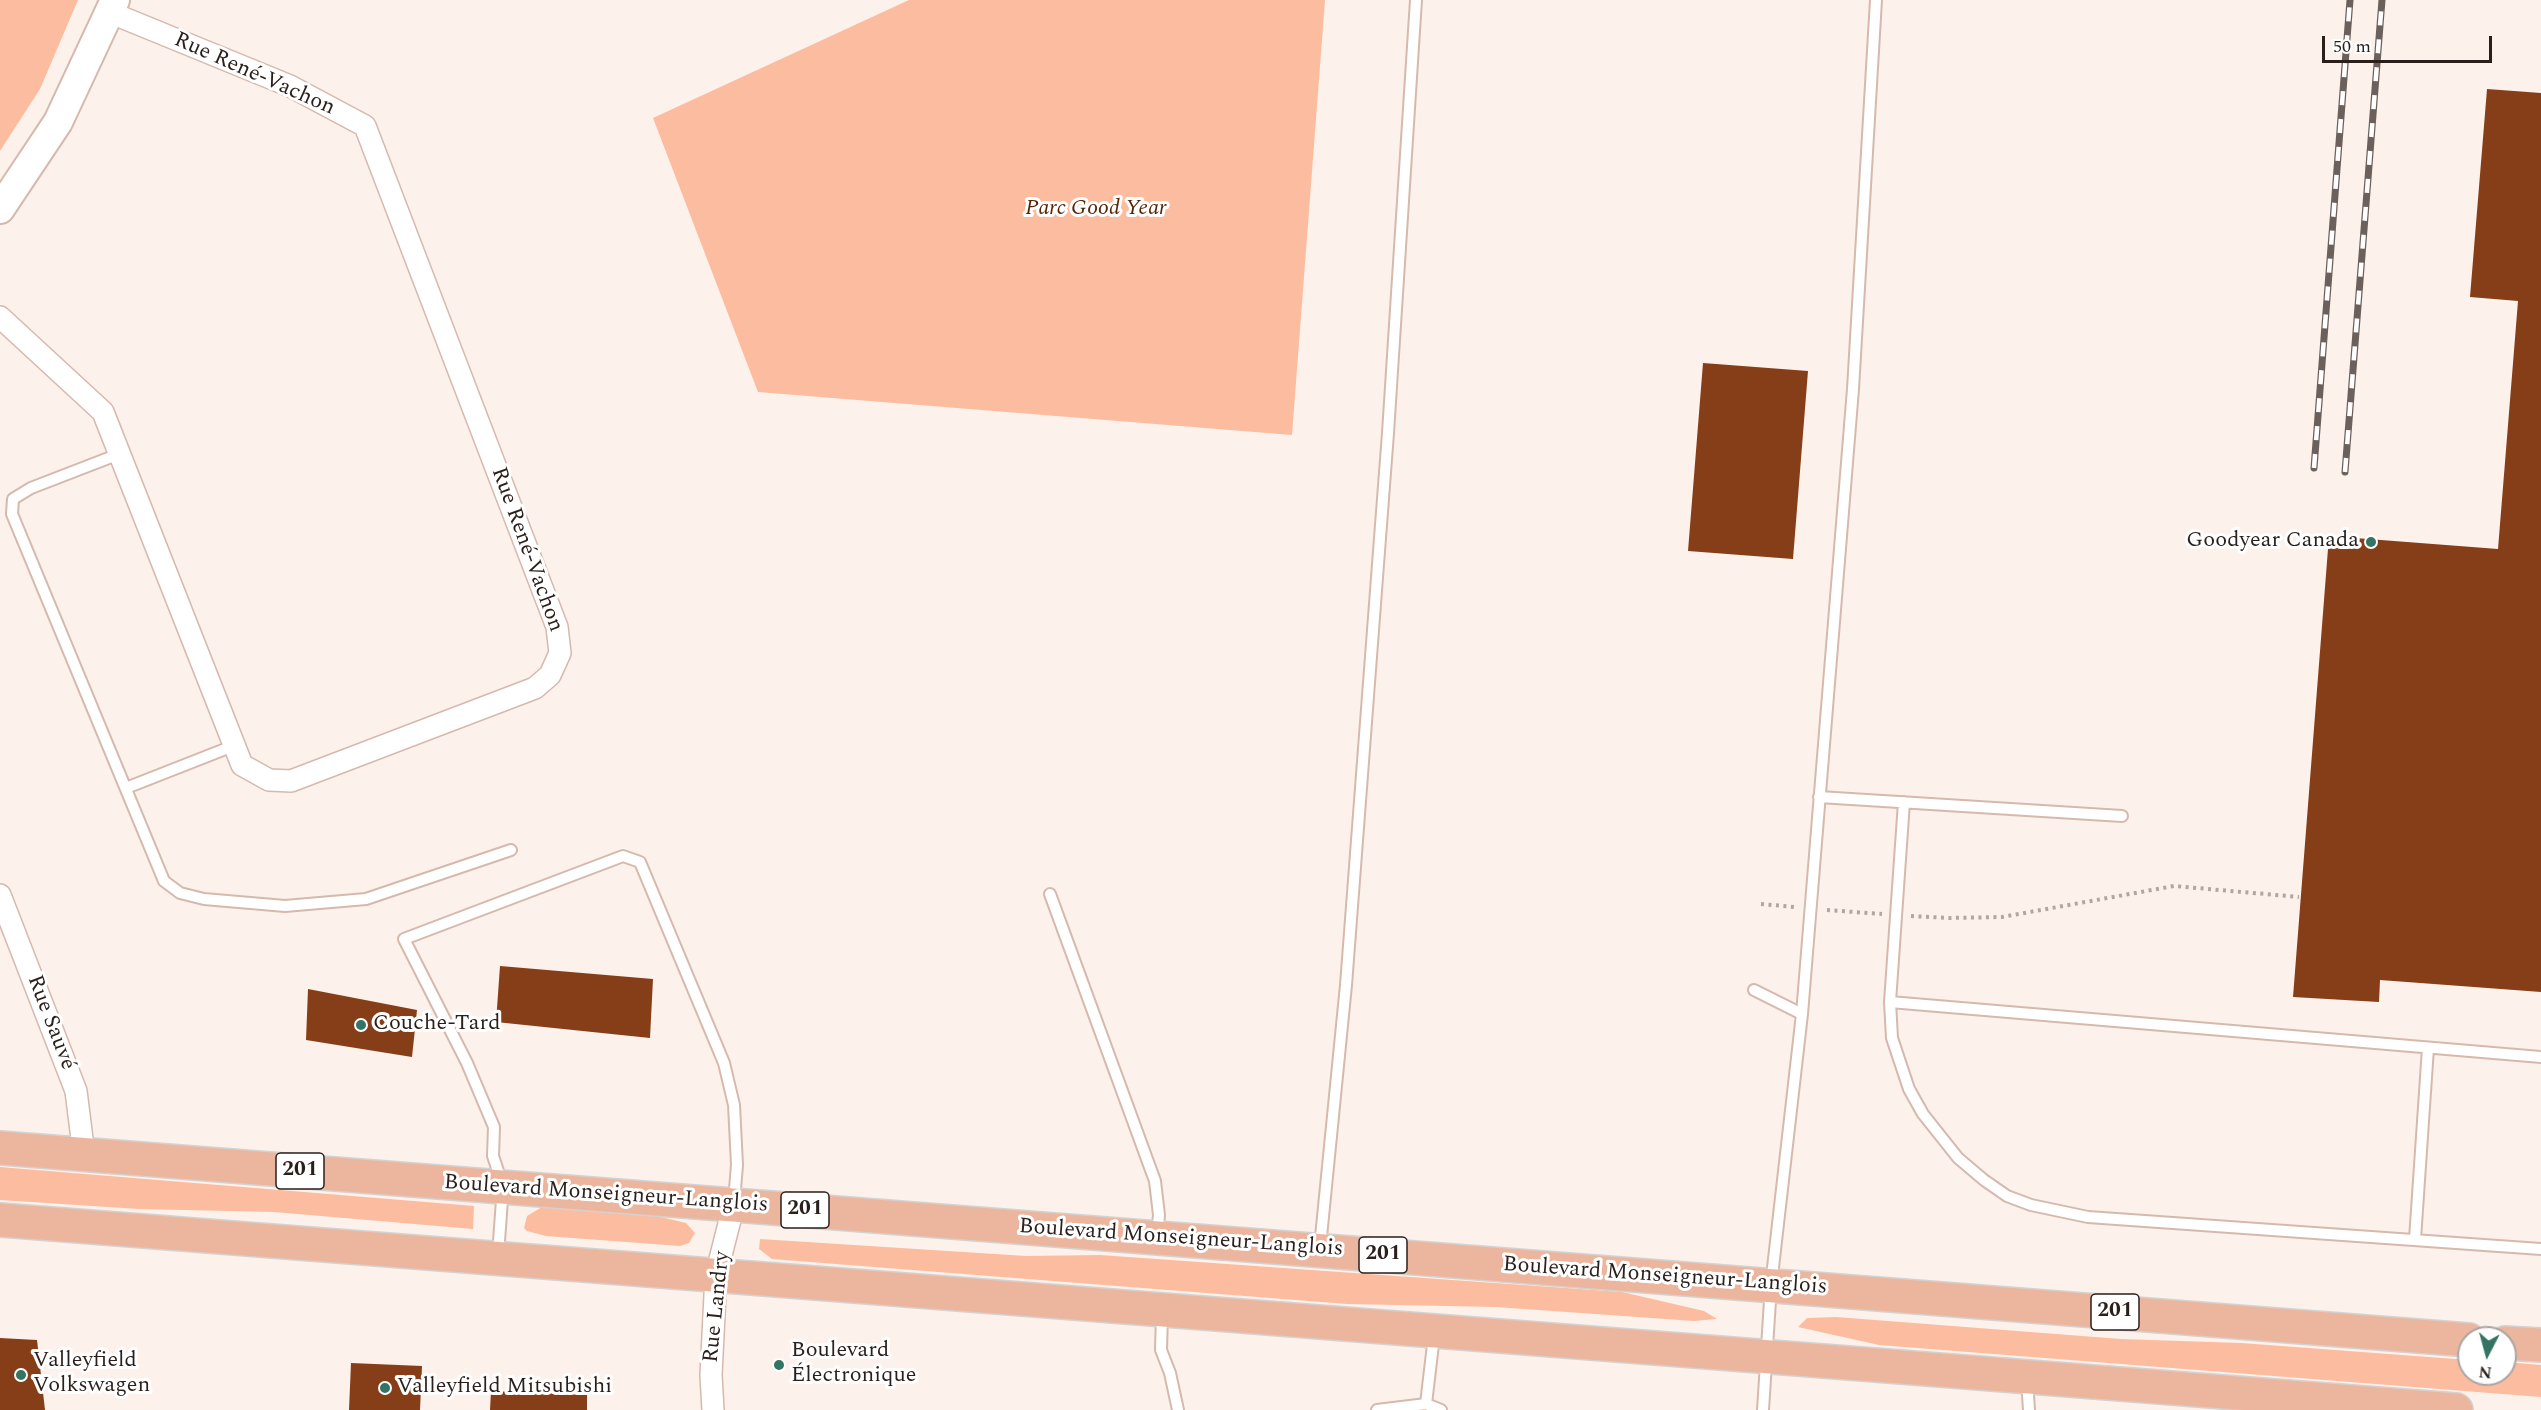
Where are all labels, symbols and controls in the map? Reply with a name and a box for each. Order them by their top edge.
scale bar [2325,24,2494,62]
street label: Rue René-Vachon [170,28,338,122]
text: 50 m [2333,33,2371,60]
park label: Parc Good Year [1025,197,1167,223]
street label: Rue René-Vachon [484,464,568,636]
place label: Goodyear Canada [2186,529,2359,555]
marker: Goodyear Canada [2364,535,2378,549]
street label: Rue Sauvé [20,972,80,1074]
place label: Couche-Tard [373,1012,501,1038]
marker: Couche-Tard [354,1018,368,1032]
road number: 201 [276,1153,324,1189]
street label: Boulevard Monseigneur-Langlois [443,1170,769,1220]
road number: 201 [781,1192,829,1228]
street label: Boulevard Monseigneur-Langlois [1018,1214,1344,1264]
road number: 201 [1359,1237,1407,1273]
street label: Rue Landry [699,1250,737,1364]
street label: Boulevard Monseigneur-Langlois [1502,1252,1828,1302]
road number: 201 [2091,1294,2139,1330]
north arrow [2457,1326,2517,1386]
place label: Boulevard Électronique [791,1339,916,1390]
place label: Valleyfield Volkswagen [33,1349,150,1400]
marker: Boulevard Électronique [772,1358,786,1372]
text: N [2478,1359,2493,1385]
marker: Valleyfield Volkswagen [14,1368,28,1382]
place label: Valleyfield Mitsubishi [397,1375,612,1401]
marker: Valleyfield Mitsubishi [378,1381,392,1395]

